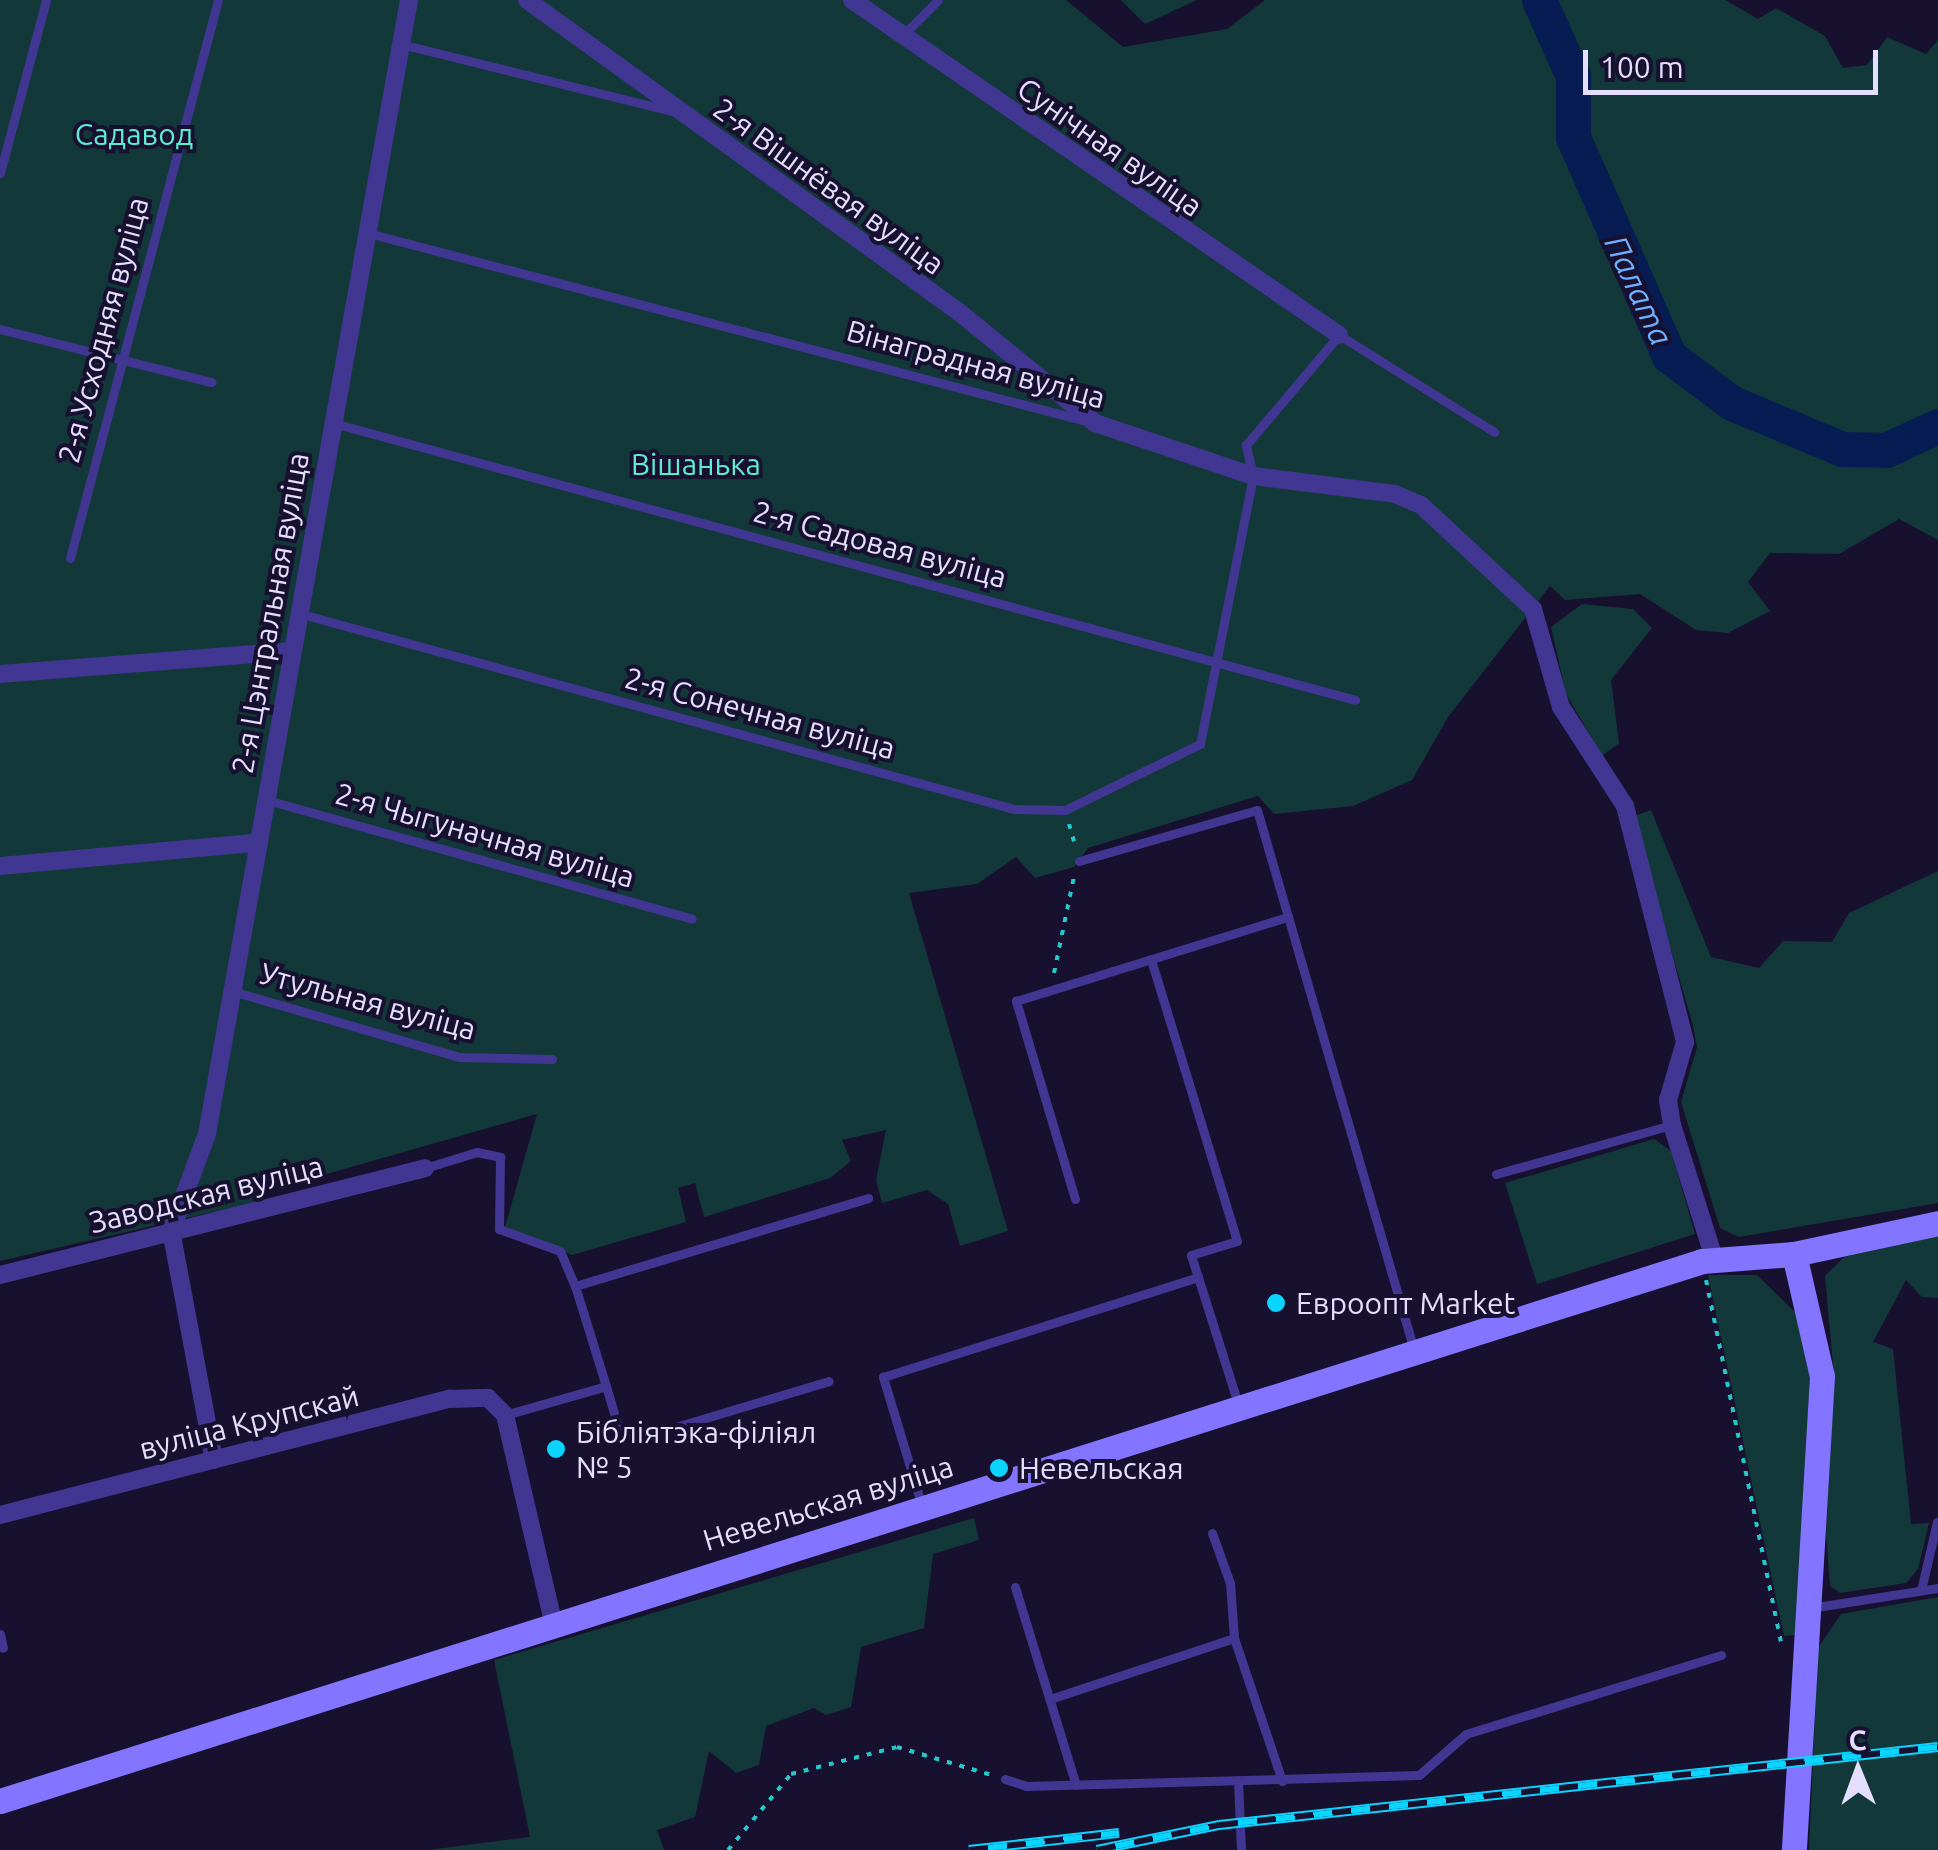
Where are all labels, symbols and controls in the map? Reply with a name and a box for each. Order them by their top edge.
scale bar [1588,30,1883,92]
text: 100 m [1600,50,1684,84]
street label: Сунічная вуліца [1011,70,1209,224]
street label: 2-я Вішнёвая вуліца [707,90,951,282]
park label: Садавод [75,116,193,152]
street label: 2-я Усходняя вуліца [50,193,156,467]
water label: Палата [1597,229,1681,351]
street label: Вінаградная вуліца [843,312,1109,416]
park label: Вішанька [631,446,761,482]
street label: 2-я Цэнтральная вуліца [224,450,316,776]
street label: 2-я Садовая вуліца [749,493,1011,595]
street label: 2-я Сонечная вуліца [621,660,899,766]
street label: 2-я Чыгуначная вуліца [331,775,639,895]
street label: Утульная вуліца [256,955,480,1047]
street label: Заводская вуліца [85,1148,327,1240]
place label: Евроопт Market [1296,1285,1515,1321]
marker: Евроопт Market [1265,1292,1287,1314]
street label: вуліца Крупскай [135,1377,363,1467]
place label: Бібліятэка-філіял № 5 [576,1414,816,1484]
marker: Бібліятэка-філіял № 5 [545,1438,567,1460]
street label: Невельская вуліца [699,1448,957,1558]
place label: Невельская [1019,1450,1184,1486]
marker: Невельская [988,1457,1010,1479]
north arrow [1808,1720,1908,1820]
text: С [1848,1724,1867,1755]

